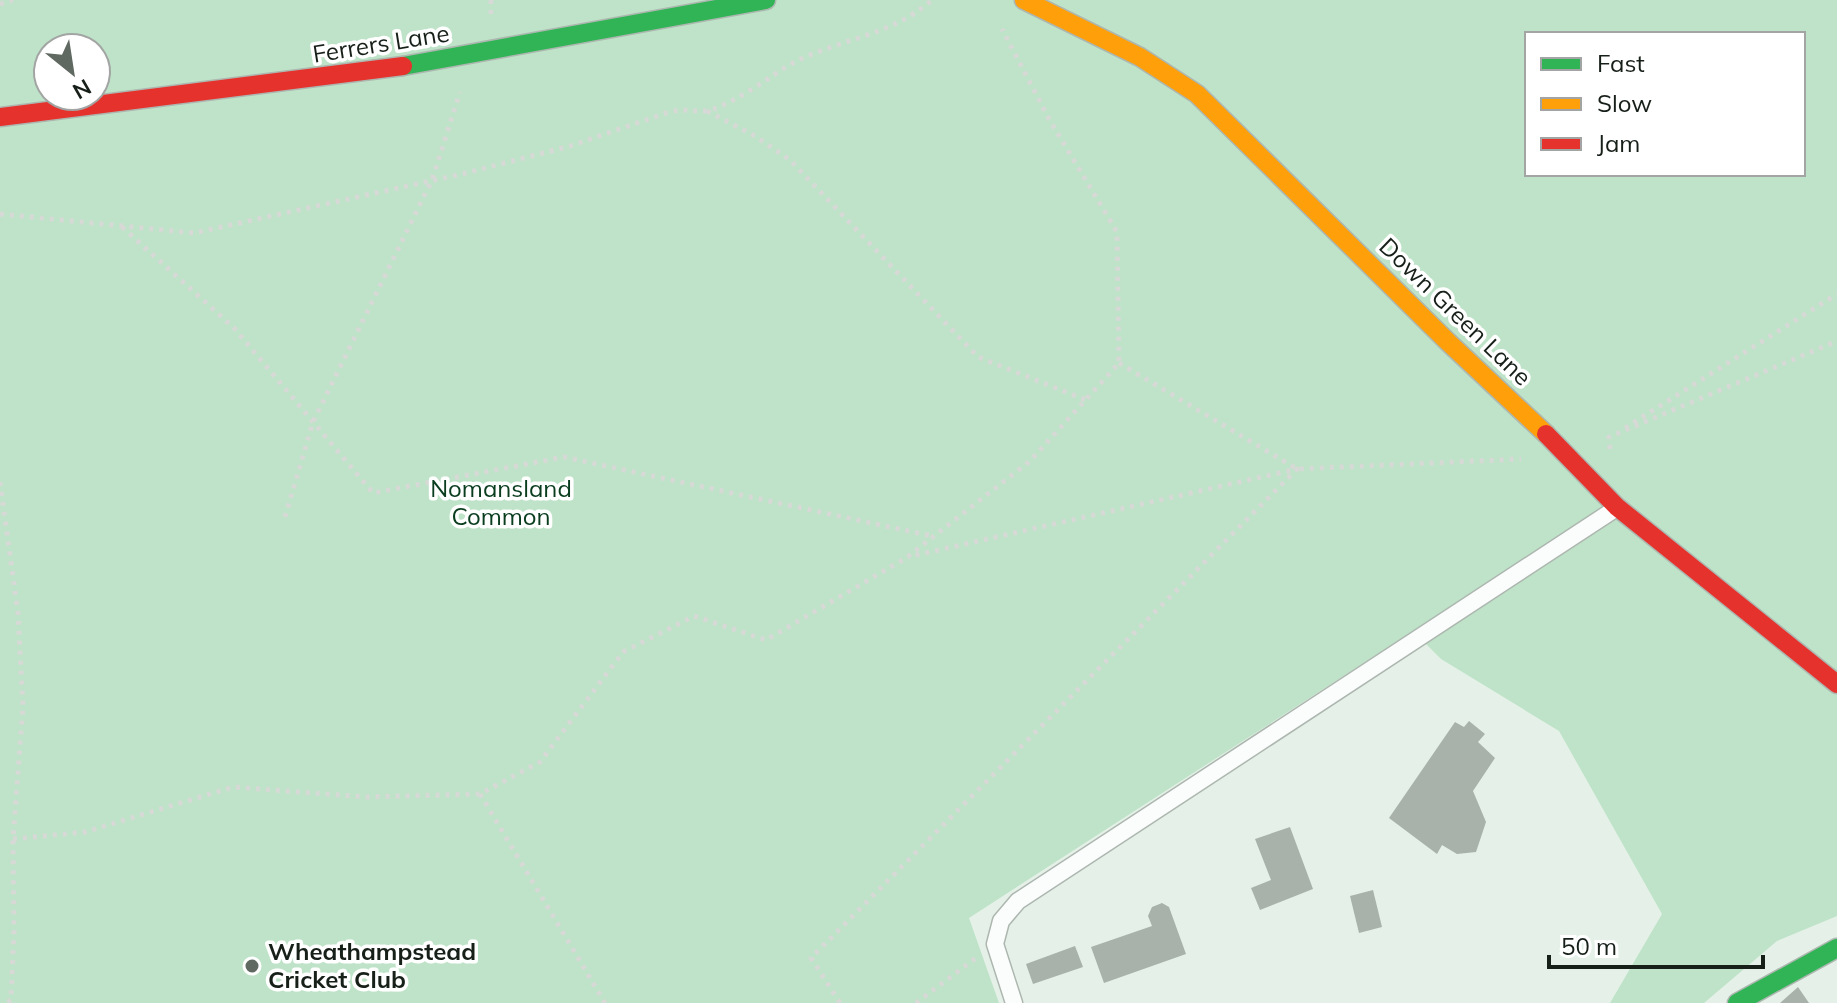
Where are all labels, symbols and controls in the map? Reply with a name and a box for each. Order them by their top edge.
street label: Ferrers Lane [310,17,451,69]
north arrow [32,32,112,112]
legend [1525,32,1805,176]
text: Fast [1597,48,1645,78]
text: N [68,73,96,106]
text: Slow [1597,88,1652,118]
text: Jam [1597,128,1640,158]
street label: Down Green Lane [1373,231,1538,391]
park label: Nomansland Common [430,473,572,531]
scale bar [1549,919,1763,969]
text: 50 m [1561,931,1617,961]
place label: Wheathampstead Cricket Club [268,936,476,994]
marker: Wheathampstead Cricket Club [243,957,261,975]

